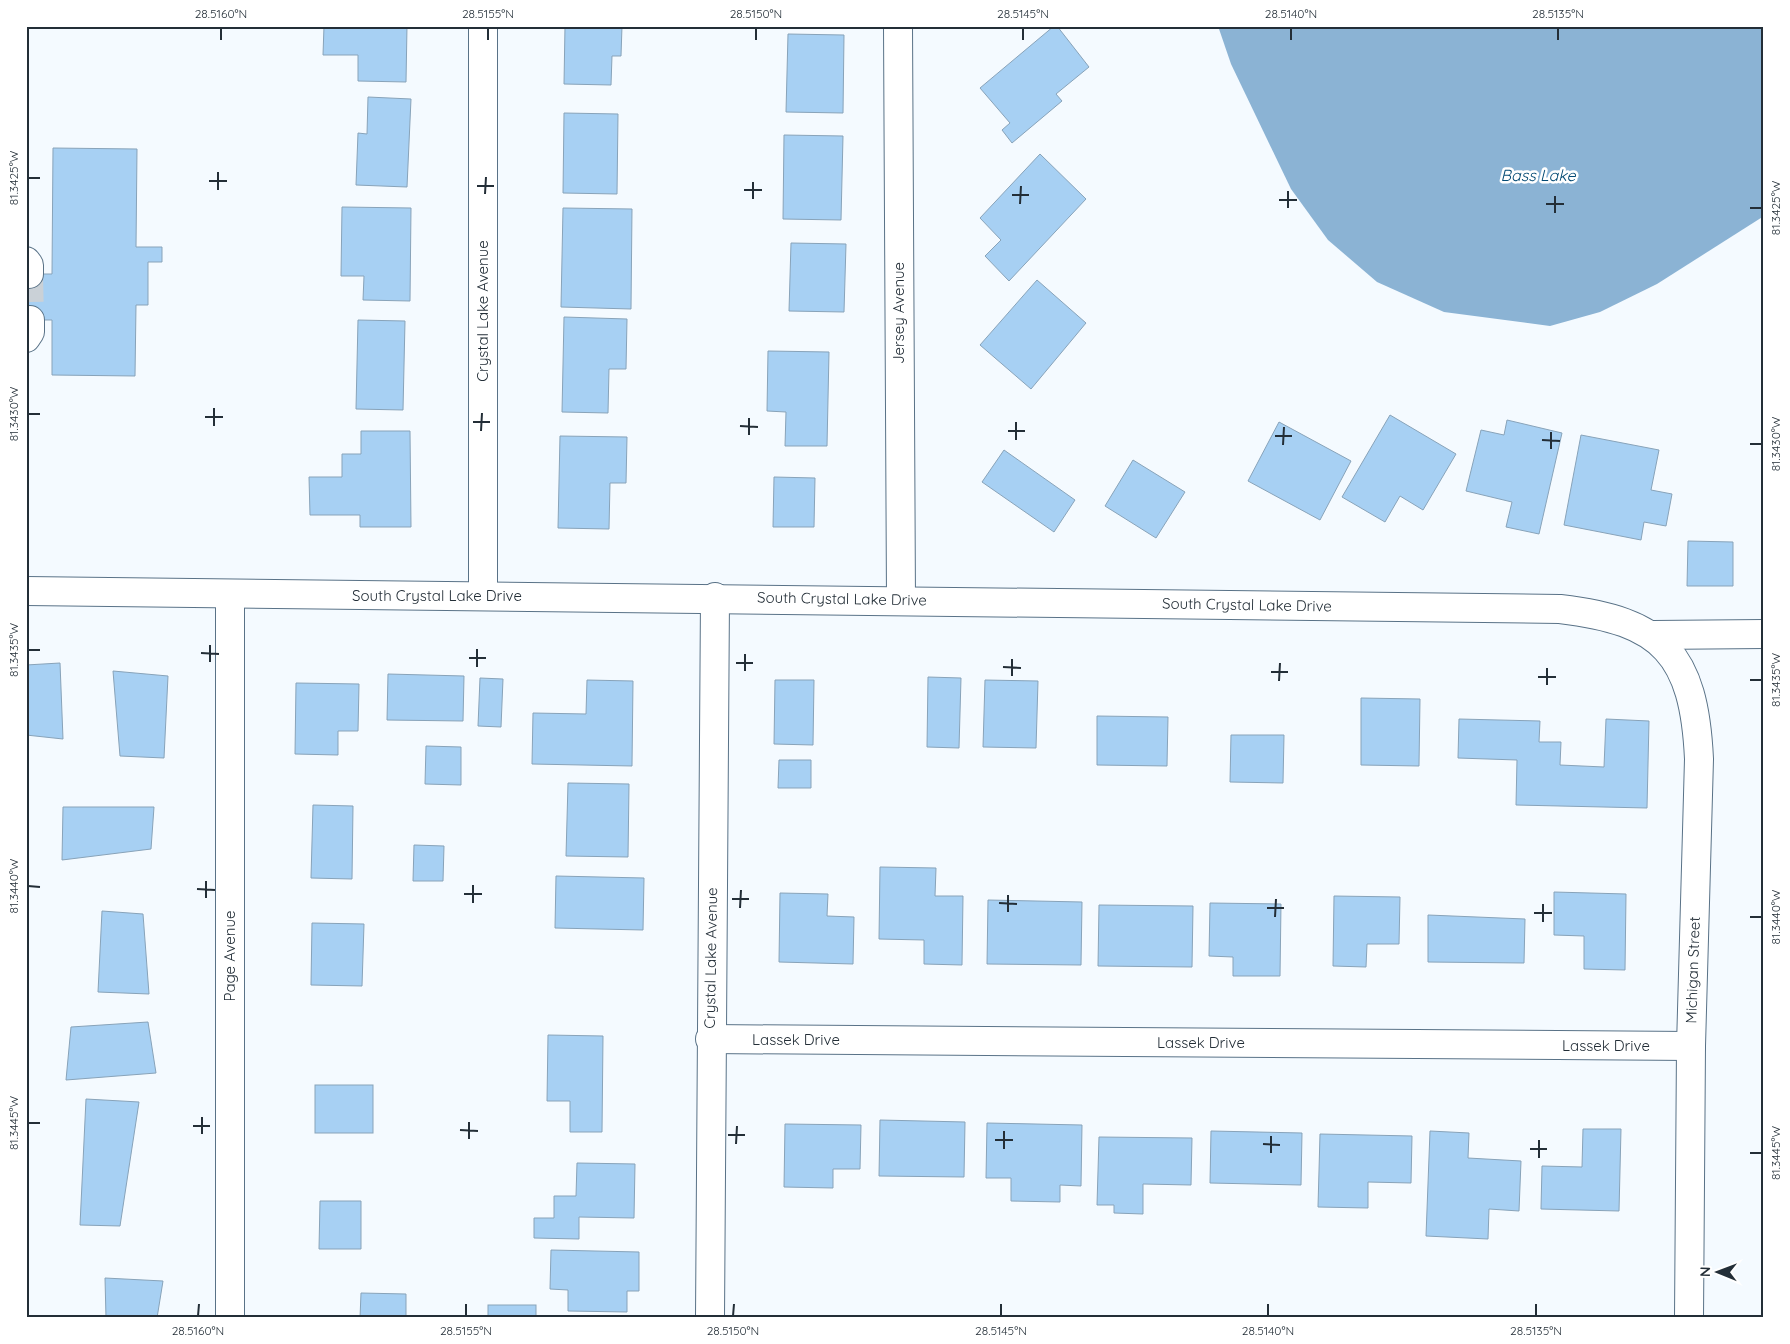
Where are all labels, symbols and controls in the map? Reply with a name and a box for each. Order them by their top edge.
text: 28.5160°N [195,6,247,21]
text: 28.5155°N [462,6,514,21]
text: 28.5150°N [730,6,782,21]
text: 28.5145°N [997,6,1049,21]
text: 28.5140°N [1265,6,1317,21]
text: 28.5135°N [1532,6,1584,21]
text: 81.3425°W [6,150,21,205]
water label: Bass Lake [1501,165,1576,185]
text: 81.3425°W [1768,180,1783,235]
street label: Crystal Lake Avenue [473,240,492,382]
street label: Jersey Avenue [889,262,908,364]
text: 81.3430°W [6,386,21,441]
text: 81.3430°W [1768,416,1783,471]
street label: South Crystal Lake Drive [352,586,522,605]
street label: South Crystal Lake Drive [757,588,927,609]
street label: South Crystal Lake Drive [1162,594,1332,615]
text: 81.3435°W [6,623,21,677]
text: 81.3435°W [1768,653,1783,707]
text: 81.3440°W [6,858,21,913]
street label: Crystal Lake Avenue [700,887,721,1029]
text: 81.3440°W [1768,889,1783,944]
street label: Page Avenue [220,911,239,1001]
street label: Michigan Street [1681,916,1704,1024]
street label: Lassek Drive [752,1030,840,1049]
street label: Lassek Drive [1157,1033,1245,1052]
street label: Lassek Drive [1562,1036,1650,1055]
text: 81.3445°W [6,1095,21,1150]
text: 81.3445°W [1768,1125,1783,1180]
north arrow [1692,1246,1742,1296]
text: N [1696,1266,1714,1277]
text: 28.5160°N [172,1323,224,1338]
text: 28.5155°N [440,1323,492,1338]
text: 28.5150°N [707,1323,759,1338]
text: 28.5145°N [975,1323,1027,1338]
text: 28.5140°N [1242,1323,1294,1338]
text: 28.5135°N [1510,1323,1562,1338]

